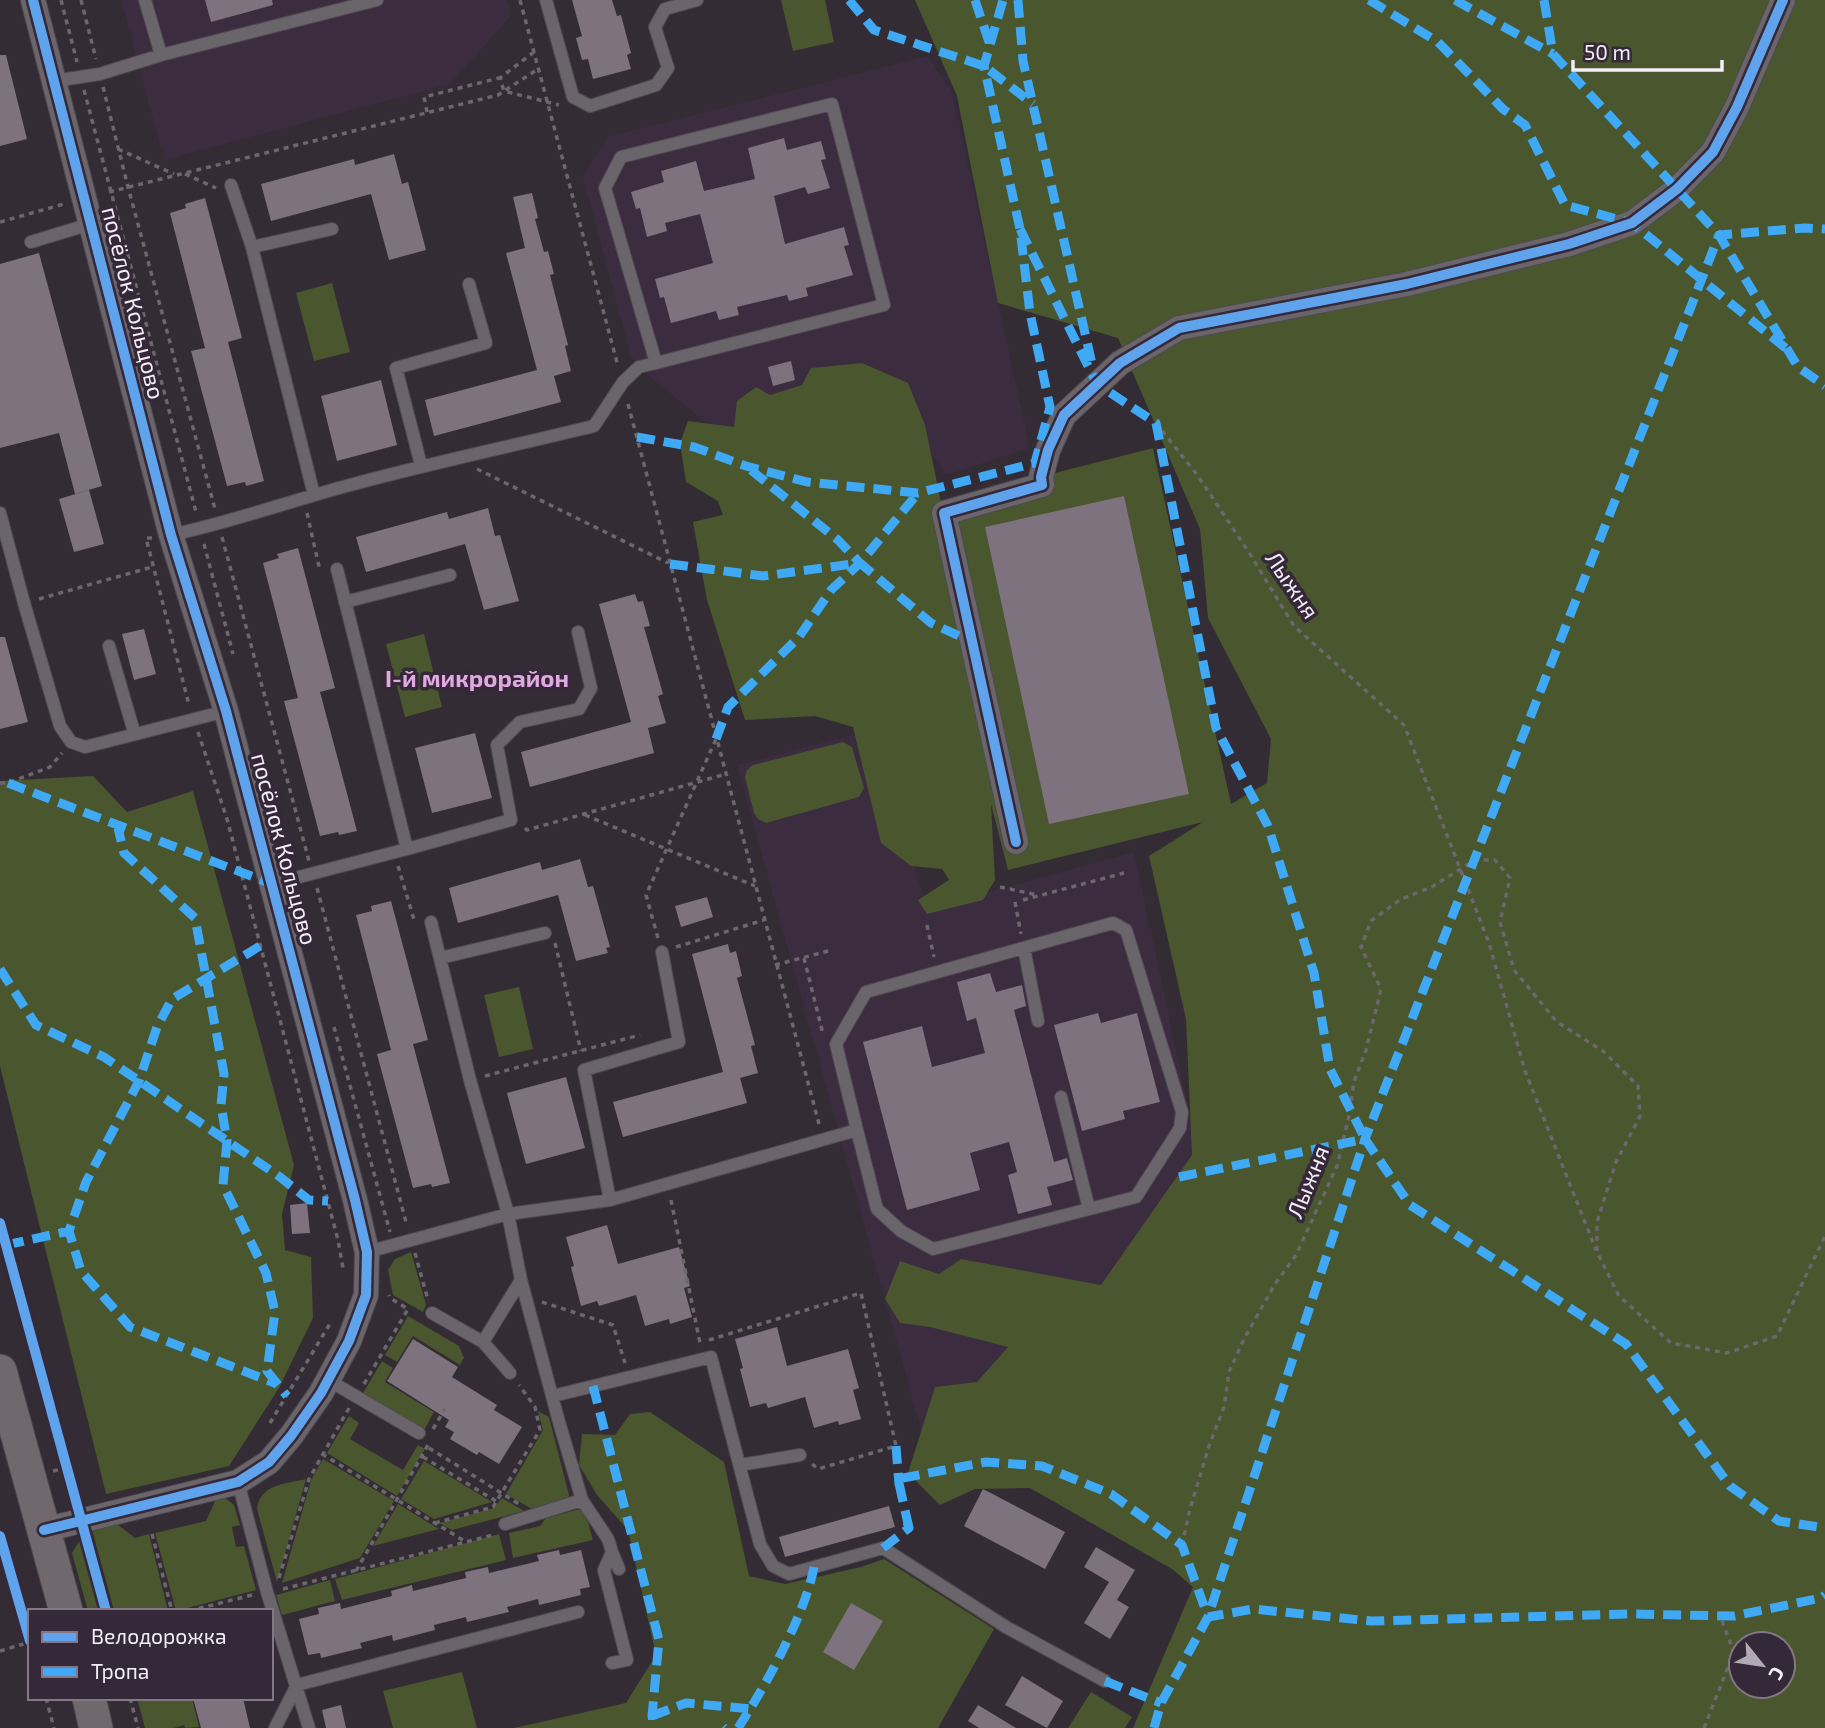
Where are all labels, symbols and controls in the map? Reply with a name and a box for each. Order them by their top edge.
scale bar [1573,28,1722,72]
text: 50 m [1584,39,1631,64]
street label: посёлок Кольцово [97,204,171,402]
street label: Лыжня [1260,545,1326,624]
district label: I-й микрорайон [385,663,569,692]
street label: посёлок Кольцово [246,750,324,948]
street label: Лыжня [1280,1141,1334,1222]
legend [28,1609,273,1700]
text: Велодорожка [91,1623,227,1648]
north arrow [1727,1630,1797,1700]
text: Тропа [91,1658,149,1683]
text: С [1764,1663,1790,1684]

